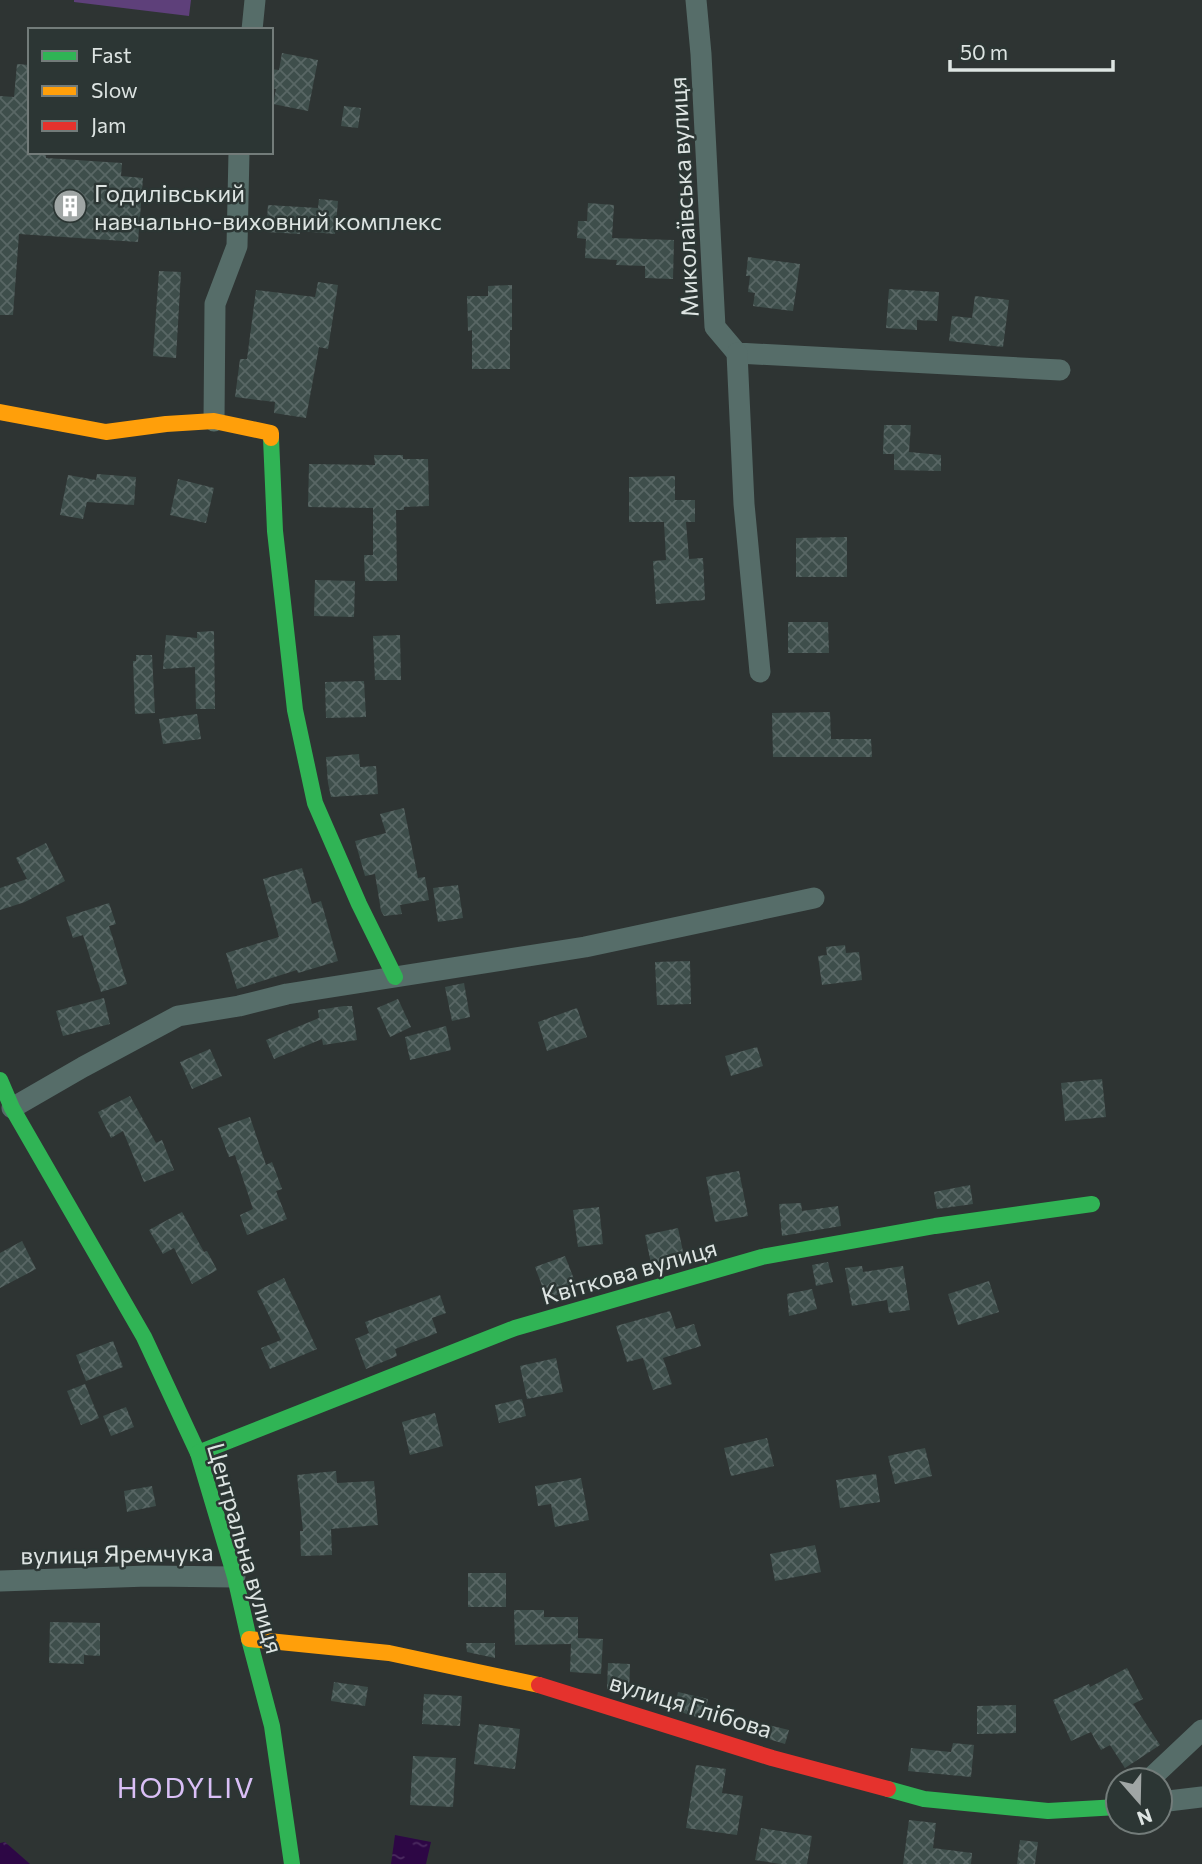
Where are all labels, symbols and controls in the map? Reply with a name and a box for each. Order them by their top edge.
legend [28,28,273,154]
scale bar [950,28,1113,72]
text: 50 m [960,39,1008,64]
text: Fast [91,42,132,67]
street label: Миколаївська вулиця [662,76,704,318]
text: Slow [91,77,138,102]
text: Jam [91,112,126,137]
place label: Годилівський навчально-виховний комплекс [94,178,442,235]
building icon: Годилівський навчально-виховний комплекс [51,187,89,225]
street label: Квіткова вулиця [538,1232,720,1310]
street label: Центральна вулиця [202,1439,290,1657]
street label: вулиця Яремчука [20,1537,214,1569]
street label: вулиця Глібова [606,1667,776,1743]
north arrow [1104,1766,1174,1836]
district label: HODYLIV [117,1770,255,1804]
text: N [1134,1804,1156,1831]

